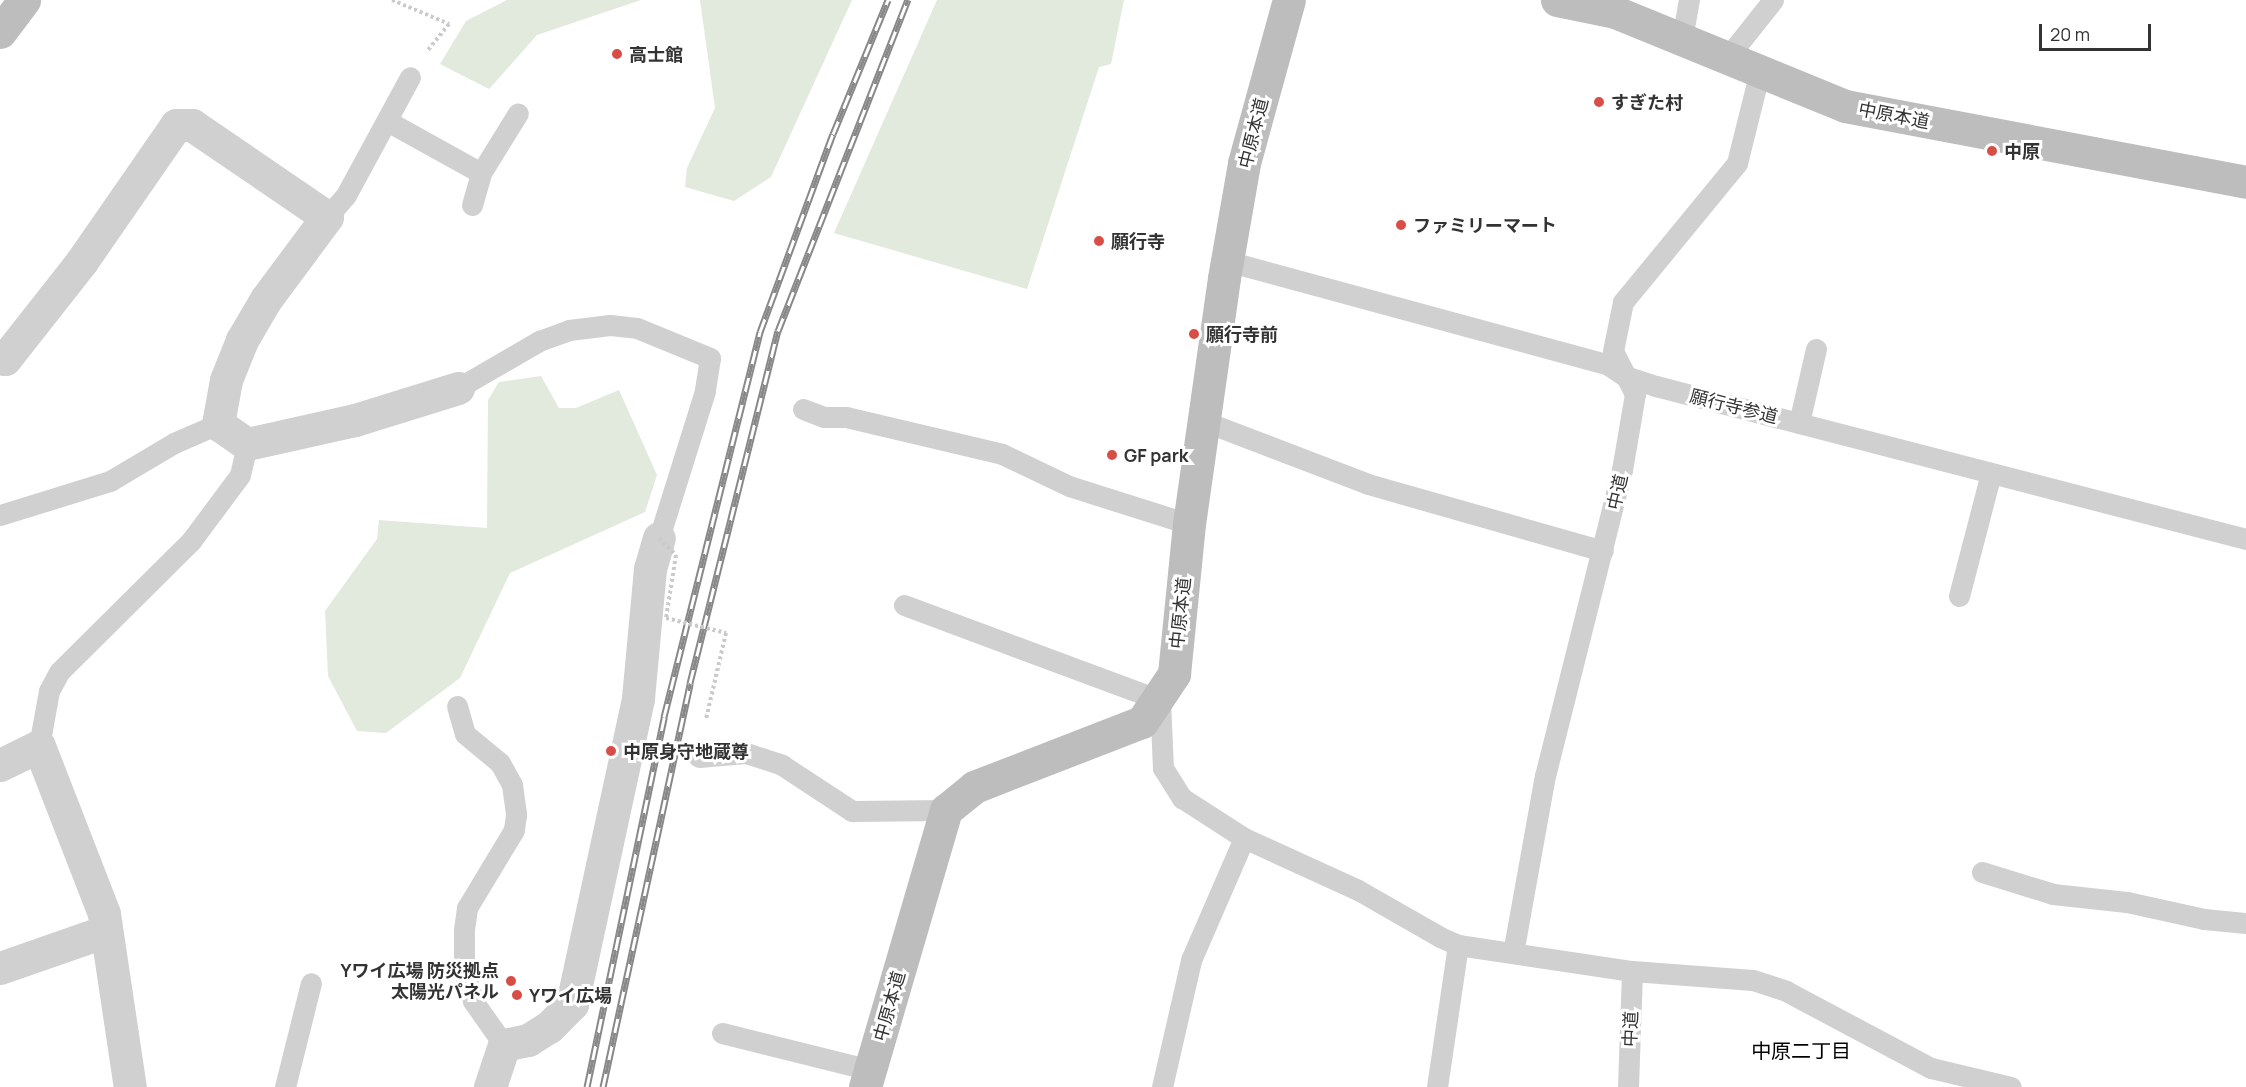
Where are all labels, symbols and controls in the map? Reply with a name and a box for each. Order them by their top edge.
scale bar [2042,12,2154,50]
text: 20 m [2050,22,2090,46]
place label: 高士館 [629,43,683,65]
marker: 高士館 [610,47,624,61]
place label: すぎた村 [1611,91,1683,113]
street label: 中原本道 [1234,95,1272,171]
marker: すぎた村 [1592,95,1606,109]
street label: 中原本道 [1857,98,1931,132]
place label: 中原 [2004,140,2040,162]
marker: 中原 [1985,144,1999,158]
place label: ファミリーマート [1413,214,1557,236]
marker: ファミリーマート [1394,218,1408,232]
place label: 願行寺 [1111,230,1165,252]
marker: 願行寺 [1092,234,1106,248]
place label: 願行寺前 [1206,323,1278,345]
marker: 願行寺前 [1187,327,1201,341]
street label: 願行寺参道 [1688,385,1780,427]
place label: GF park [1124,444,1189,466]
marker: GF park [1105,448,1119,462]
street label: 中道 [1602,472,1632,512]
street label: 中原本道 [1165,576,1195,650]
place label: 中原身守地蔵尊 [623,740,749,762]
marker: 中原身守地蔵尊 [604,744,618,758]
place label: Yワイ広場 防災拠点 太陽光パネル [340,960,499,1002]
street label: 中原本道 [869,968,909,1044]
marker: Yワイ広場 防災拠点 太陽光パネル [504,974,518,988]
place label: Yワイ広場 [529,984,612,1006]
marker: Yワイ広場 [510,988,524,1002]
street label: 中道 [1619,1011,1641,1047]
district label: 中原二丁目 [1751,1038,1851,1062]

